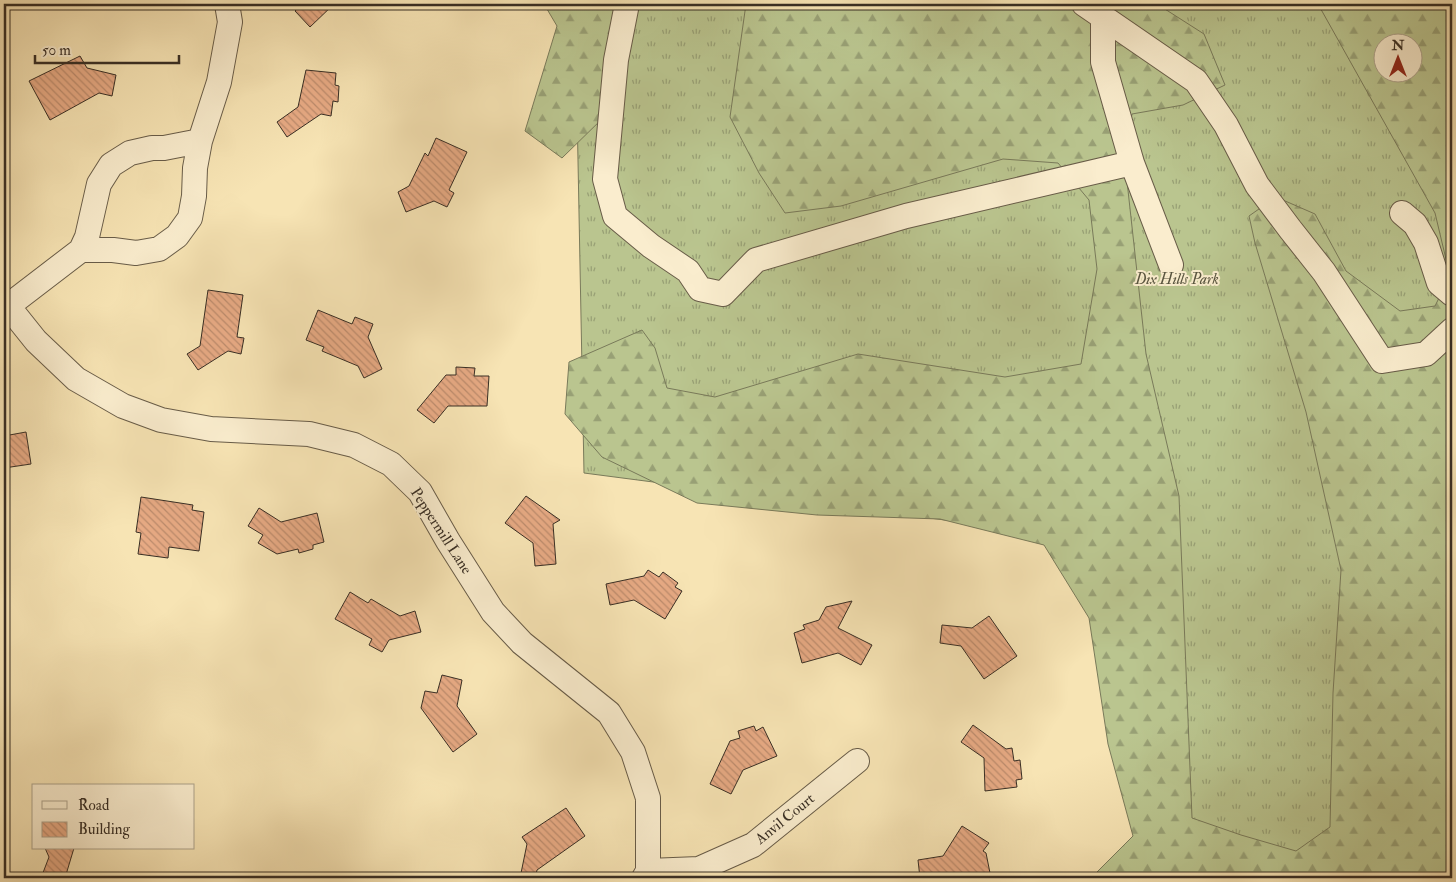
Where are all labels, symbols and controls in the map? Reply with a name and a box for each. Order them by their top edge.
scale bar [35,32,179,64]
north arrow [1374,32,1424,82]
text: N [1391,37,1405,54]
text: 50 m [42,41,71,60]
park label: Dix Hills Park [1134,270,1219,289]
street label: Peppermill Lane [405,484,476,578]
legend [32,784,195,850]
street label: Anvil Court [751,789,819,849]
text: Road [78,796,110,815]
text: Building [78,820,130,839]

